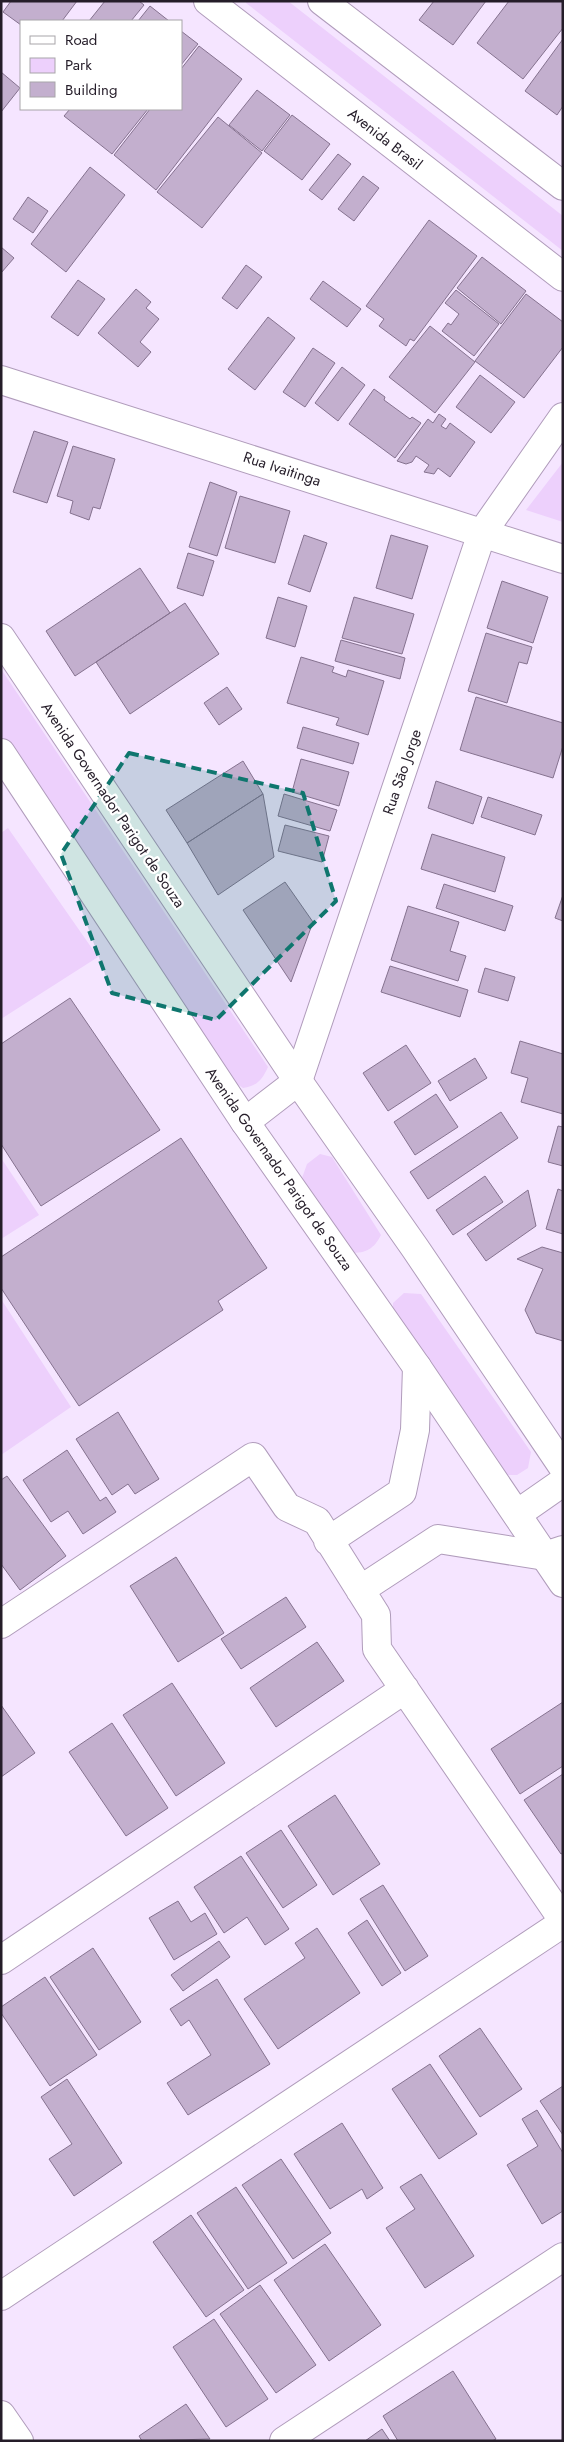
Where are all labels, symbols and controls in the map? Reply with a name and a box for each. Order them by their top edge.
legend [20,20,182,110]
text: Road [65,29,97,51]
text: Park [65,54,92,76]
text: Building [65,79,117,101]
street label: Avenida Brasil [343,103,427,175]
street label: Rua Ivaitinga [240,446,324,492]
street label: Avenida Governador Parigot de Souza [36,698,190,912]
street label: Rua São Jorge [377,726,427,818]
street label: Avenida Governador Parigot de Souza [200,1063,358,1275]

